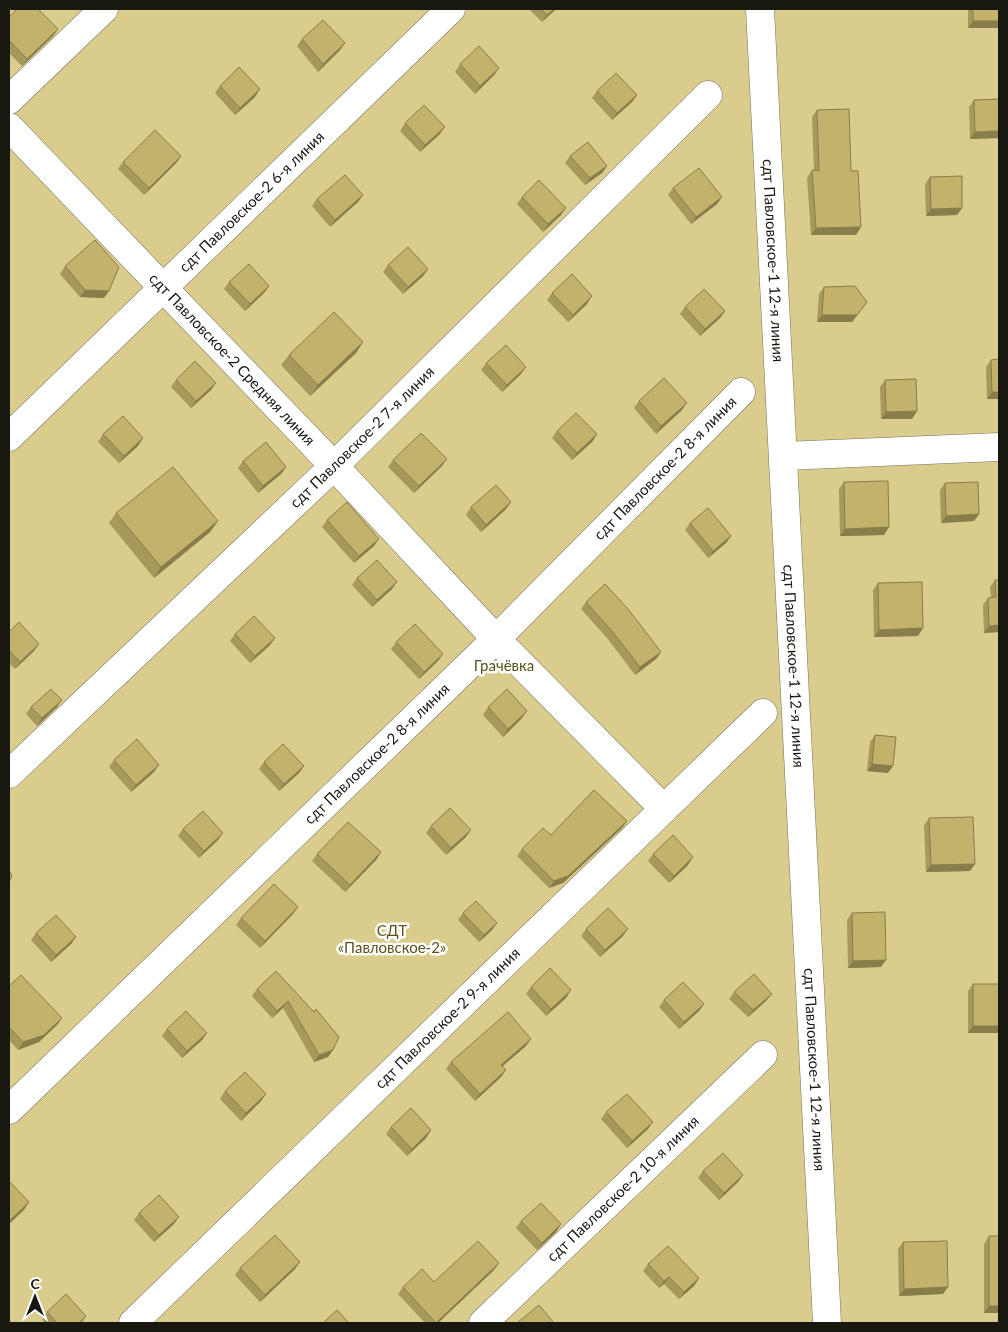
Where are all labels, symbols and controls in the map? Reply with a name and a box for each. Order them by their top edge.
street label: сдт Павловское-2 6-я линия [175,127,327,275]
street label: сдт Павловское-1 12-я линия [760,159,788,363]
street label: сдт Павловское-2 Средняя линия [146,269,319,449]
street label: сдт Павловское-2 7-я линия [286,362,437,511]
street label: сдт Павловское-2 8-я линия [590,392,740,543]
street label: сдт Павловское-1 12-я линия [780,564,809,768]
park label: Грачёвка [474,656,534,674]
street label: сдт Павловское-2 8-я линия [300,679,453,827]
park label: СДТ «Павловское-2» [338,921,446,956]
street label: сдт Павловское-2 9-я линия [371,943,523,1092]
street label: сдт Павловское-1 12-я линия [801,968,829,1172]
street label: сдт Павловское-2 10-я линия [543,1111,702,1265]
north arrow [10,1272,60,1322]
text: С [30,1275,40,1292]

